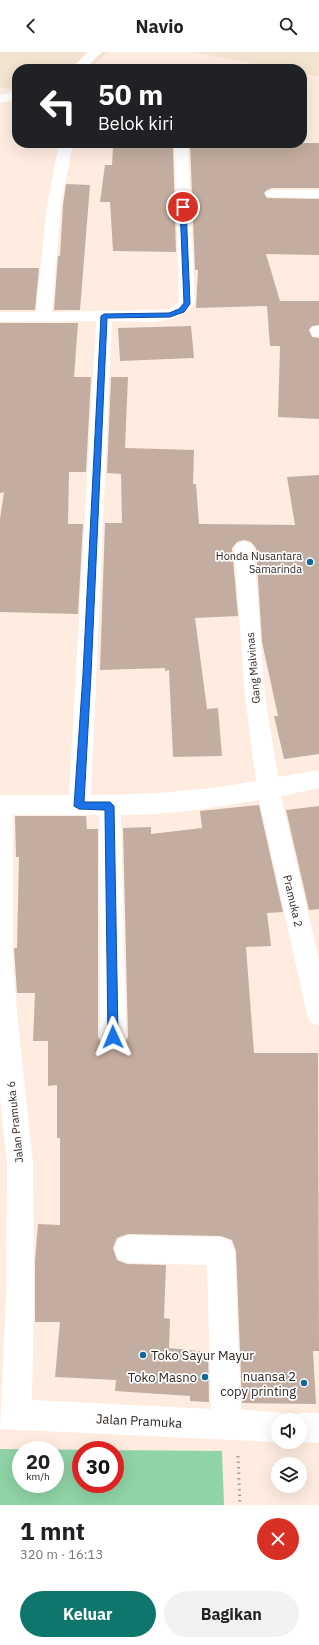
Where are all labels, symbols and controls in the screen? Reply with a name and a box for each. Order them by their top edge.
icon: back [20,15,42,37]
text: Navio [135,15,184,38]
icon: search [277,15,299,37]
text: 50 m [98,76,163,113]
icon: left [32,80,84,132]
text: Belok kiri [98,112,173,135]
pin [166,190,200,224]
icon: arrive [172,196,194,218]
place label: Honda Nusantara Samarinda [216,549,302,576]
marker: Honda Nusantara Samarinda [305,557,315,567]
street label: Gang Malvinas [243,632,263,704]
street label: Pramuka 2 [280,874,306,928]
position arrow [92,1016,134,1058]
street label: Jalan Pramuka 6 [4,1080,26,1164]
place label: Toko Sayur Mayur [151,1347,254,1364]
marker: Toko Sayur Mayur [138,1350,148,1360]
place label: nuansa 2 copy printing [220,1368,296,1400]
place label: Toko Masno [128,1369,197,1386]
marker: Toko Masno [200,1372,210,1382]
marker: nuansa 2 copy printing [299,1378,309,1388]
street label: Jalan Pramuka [95,1410,183,1432]
map controls [271,1413,307,1493]
button: sound [271,1413,307,1449]
speed limit sign: 30 [72,1441,124,1493]
text: 20 [26,1448,50,1475]
button: layers [271,1457,307,1493]
text: km/h [26,1470,50,1483]
text: 1 mnt [20,1515,85,1547]
button: close [257,1518,299,1560]
text: 320 m · 16:13 [20,1546,103,1563]
button: Keluar [20,1591,156,1637]
button: Bagikan [164,1591,299,1637]

